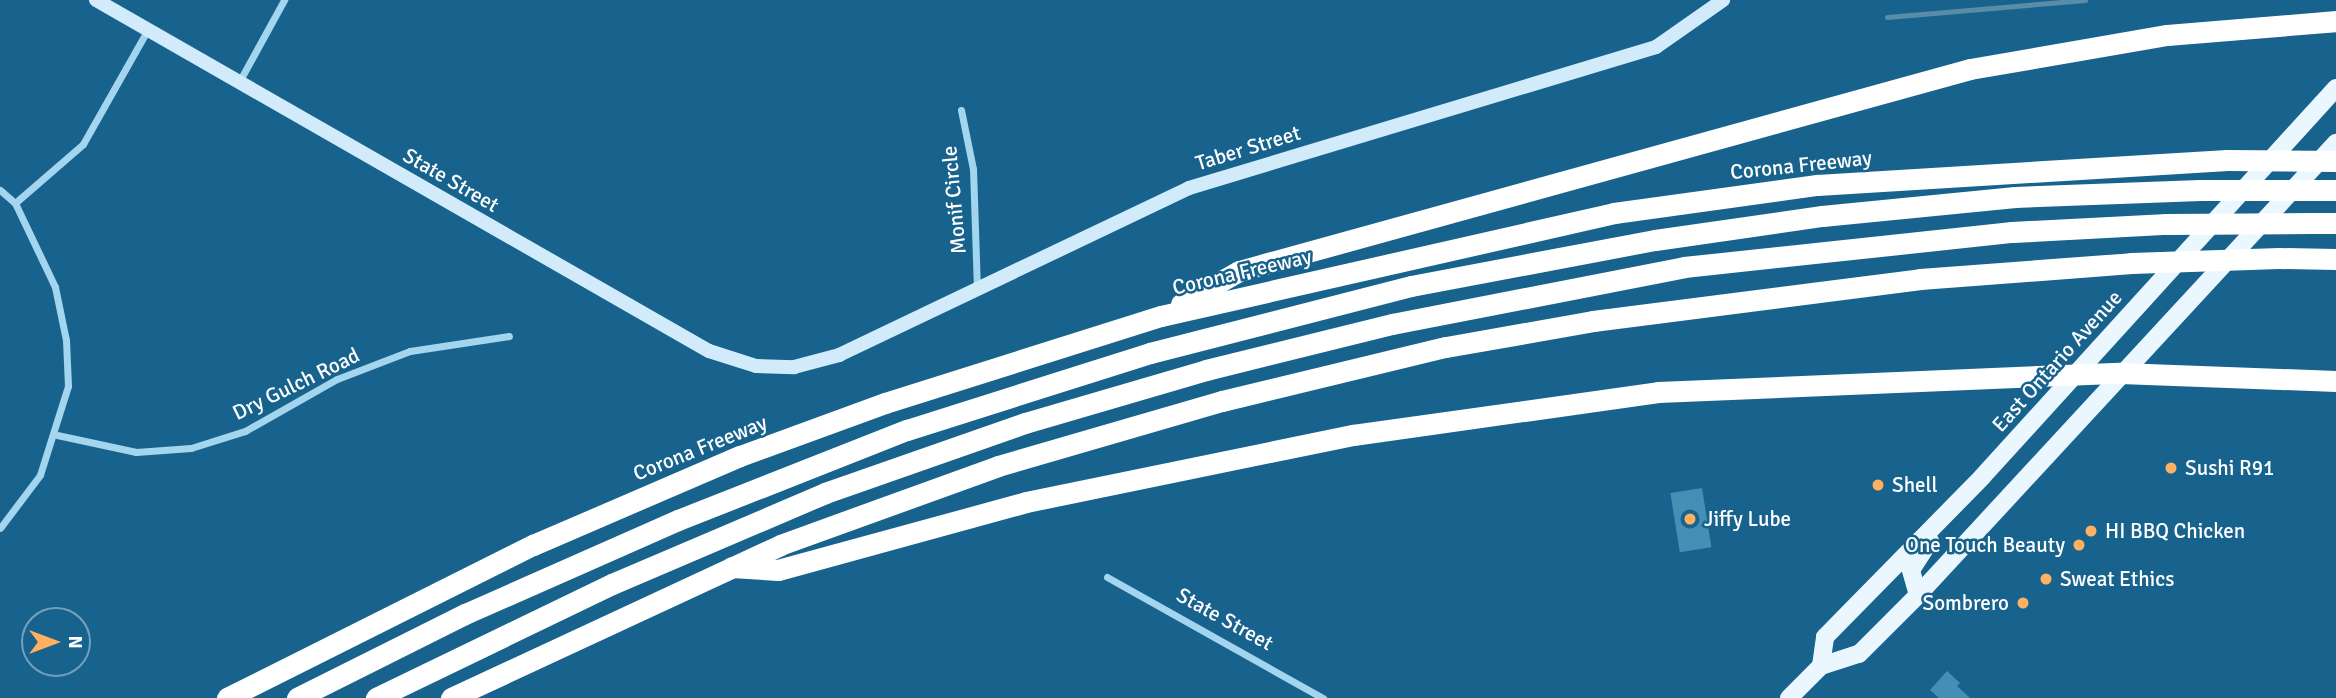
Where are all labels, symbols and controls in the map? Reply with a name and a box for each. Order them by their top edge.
street label: Taber Street [1193,120,1303,176]
street label: State Street [399,142,503,218]
street label: Monif Circle [937,145,971,255]
street label: Corona Freeway [1729,145,1873,185]
street label: Corona Freeway [1170,244,1314,300]
street label: East Ontario Avenue [1987,285,2127,437]
street label: Dry Gulch Road [228,342,364,426]
street label: Corona Freeway [629,410,771,486]
place label: Sushi R91 [2185,455,2274,481]
marker: Sushi R91 [2163,460,2179,476]
place label: Shell [1892,472,1938,498]
marker: Shell [1870,477,1886,493]
place label: Jiffy Lube [1704,506,1791,532]
marker: Jiffy Lube [1682,511,1698,527]
place label: HI BBQ Chicken [2105,518,2245,544]
marker: HI BBQ Chicken [2083,523,2099,539]
place label: One Touch Beauty [1905,532,2065,558]
marker: One Touch Beauty [2071,537,2087,553]
place label: Sweat Ethics [2060,566,2174,592]
marker: Sweat Ethics [2038,571,2054,587]
street label: State Street [1172,582,1278,656]
place label: Sombrero [1923,590,2009,616]
marker: Sombrero [2015,595,2031,611]
north arrow [21,607,91,677]
text: N [63,635,87,649]

